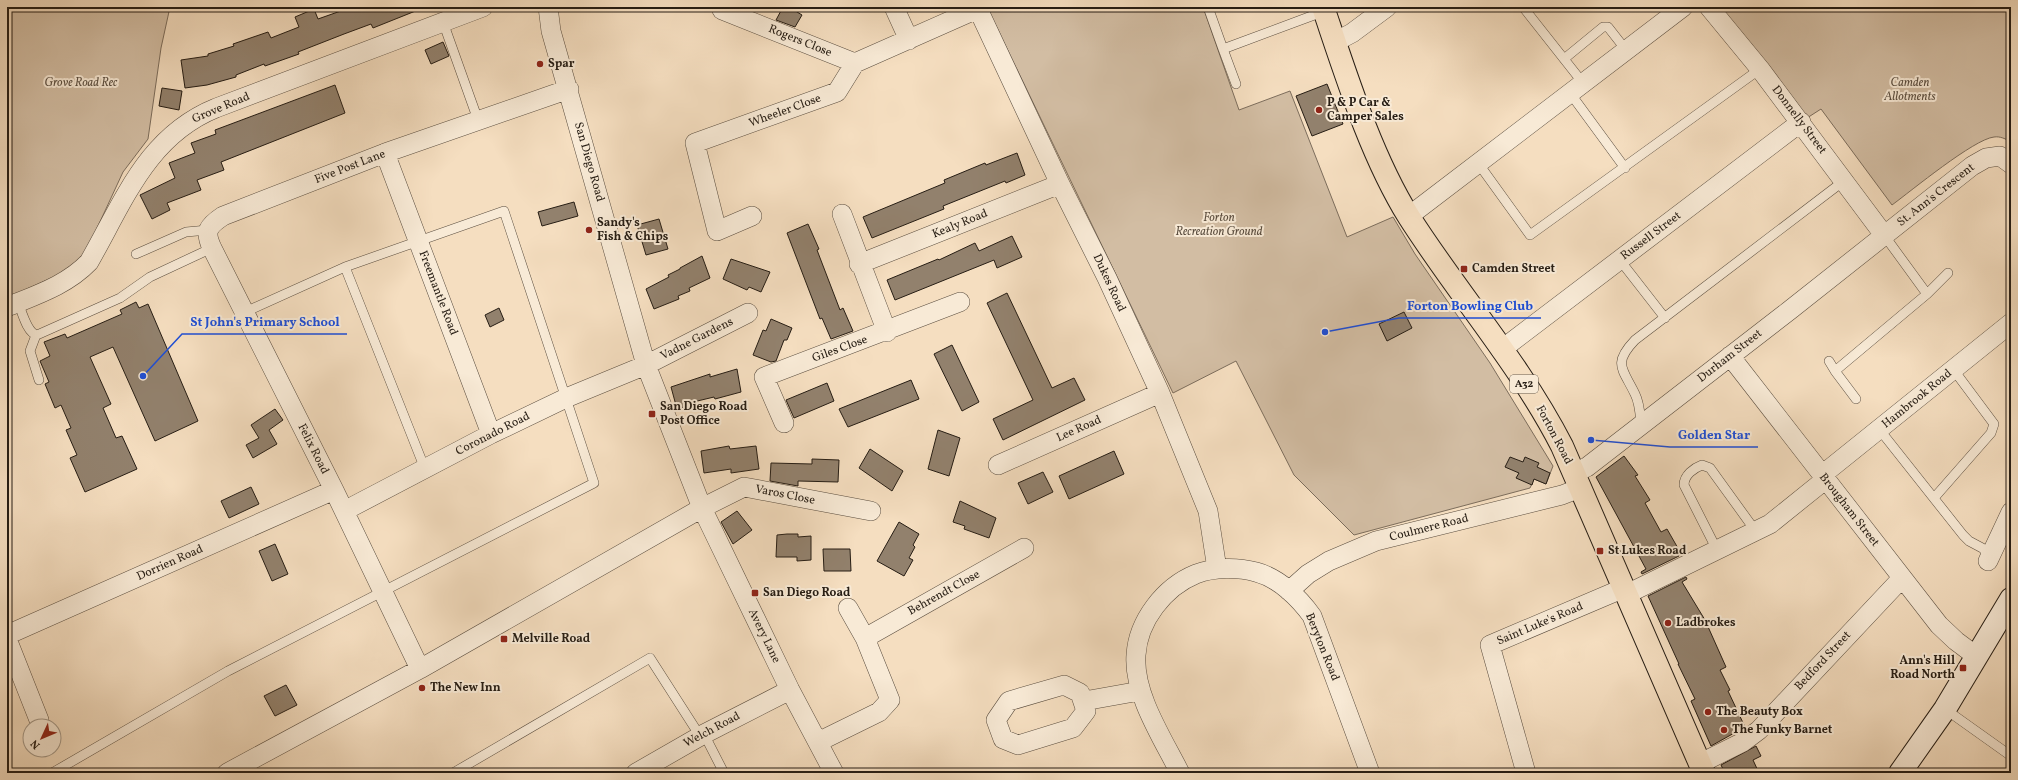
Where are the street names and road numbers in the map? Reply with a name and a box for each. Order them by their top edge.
street label: Rogers Close [766,21,835,61]
street label: Donnelly Street [1768,82,1830,158]
street label: Grove Road [190,89,253,127]
street label: Wheeler Close [747,90,824,131]
street label: San Diego Road [570,120,608,204]
street label: Five Post Lane [312,146,388,188]
street label: St. Ann's Crescent [1894,160,1978,230]
street label: Kealy Road [930,206,990,242]
street label: Russell Street [1617,208,1685,264]
street label: Freemantle Road [414,248,462,338]
street label: Dukes Road [1089,251,1129,315]
street label: Vadne Gardens [658,314,736,364]
street label: Durham Street [1694,326,1766,386]
street label: Giles Close [810,331,870,366]
street label: Hambrook Road [1879,366,1956,432]
road number: A32 [1510,375,1538,393]
street label: Forton Road [1532,403,1576,468]
street label: Coronado Road [453,408,533,460]
street label: Lee Road [1054,412,1104,446]
street label: Felix Road [293,421,333,477]
street label: Brougham Street [1815,470,1883,550]
street label: Varos Close [754,481,817,509]
street label: Coulmere Road [1388,510,1470,546]
street label: Dorrien Road [134,541,206,585]
street label: Behrendt Close [905,566,983,619]
street label: Saint Luke's Road [1494,599,1586,649]
street label: Avery Lane [744,606,784,666]
street label: Beryton Road [1301,611,1343,684]
street label: Bedford Street [1791,628,1855,694]
street label: Welch Road [681,708,743,752]

